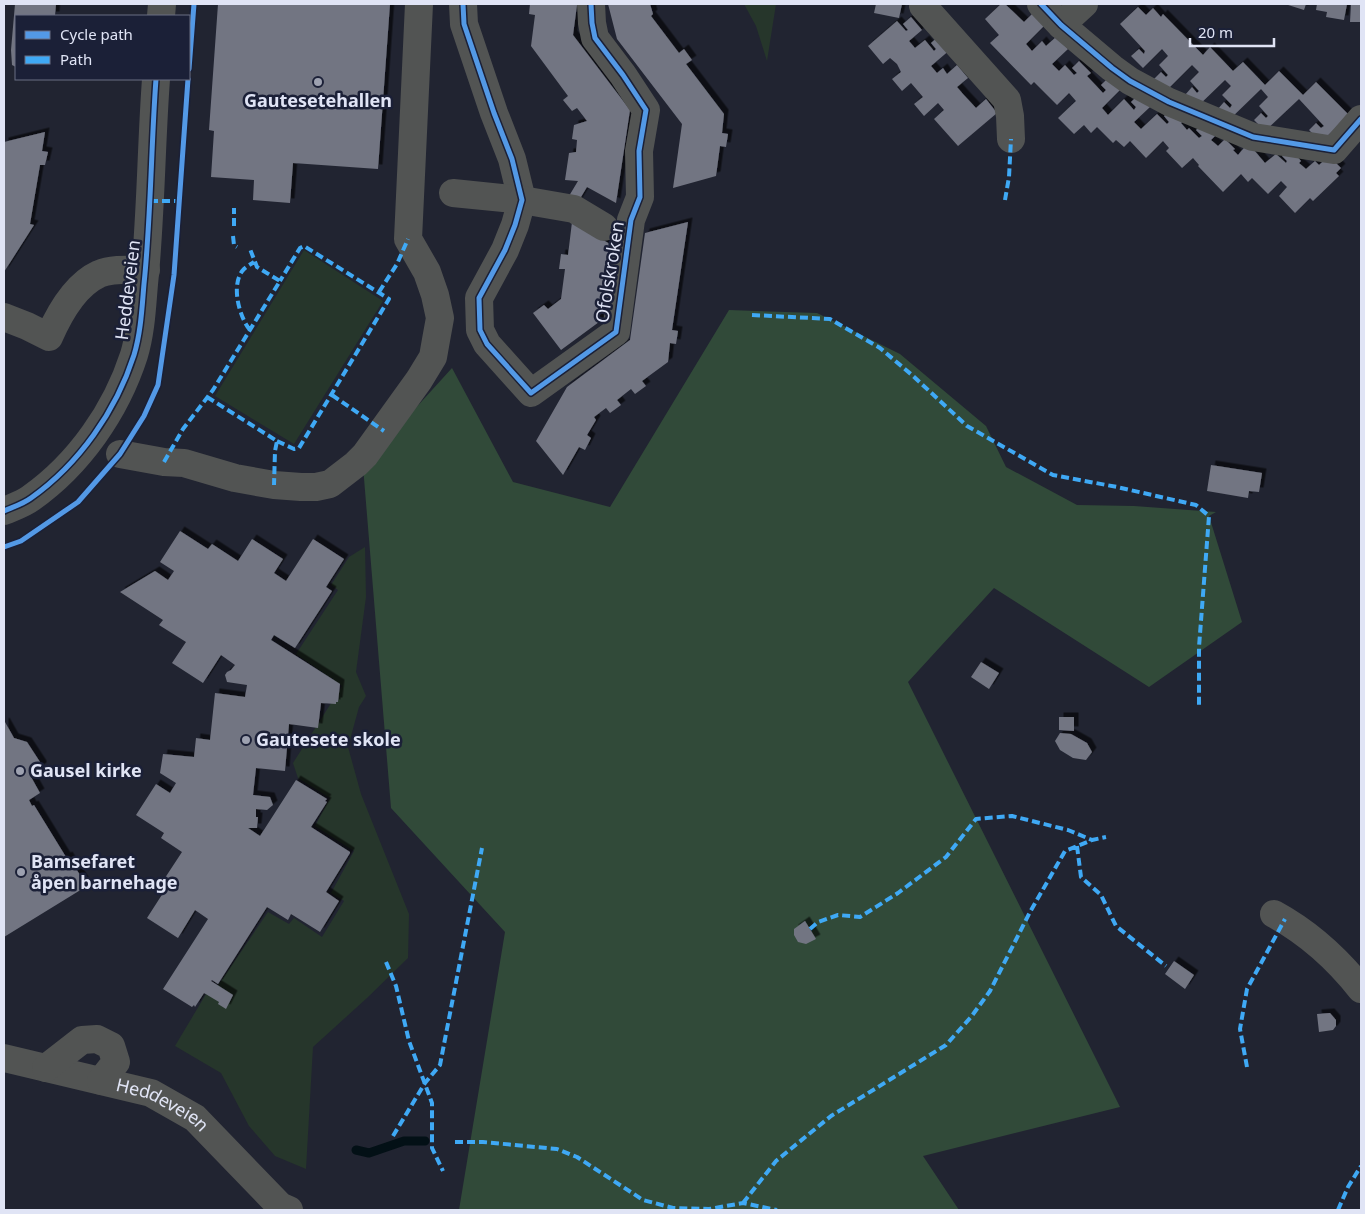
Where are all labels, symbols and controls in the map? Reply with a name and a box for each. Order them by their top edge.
legend [15,15,190,80]
scale bar [1190,15,1274,47]
text: 20 m [1198,22,1233,42]
text: Cycle path [60,24,133,44]
text: Path [60,49,92,69]
marker: Gautesetehallen [312,76,324,88]
place label: Gautesetehallen [244,88,392,112]
street label: Ofolskroken [589,219,629,325]
street label: Heddeveien [109,238,145,341]
place label: Gautesete skole [256,727,401,751]
marker: Gautesete skole [240,734,252,746]
place label: Gausel kirke [30,758,142,782]
marker: Gausel kirke [14,765,26,777]
place label: Bamsefaret åpen barnehage [31,849,178,894]
marker: Bamsefaret åpen barnehage [15,866,27,878]
street label: Heddeveien [114,1072,215,1136]

